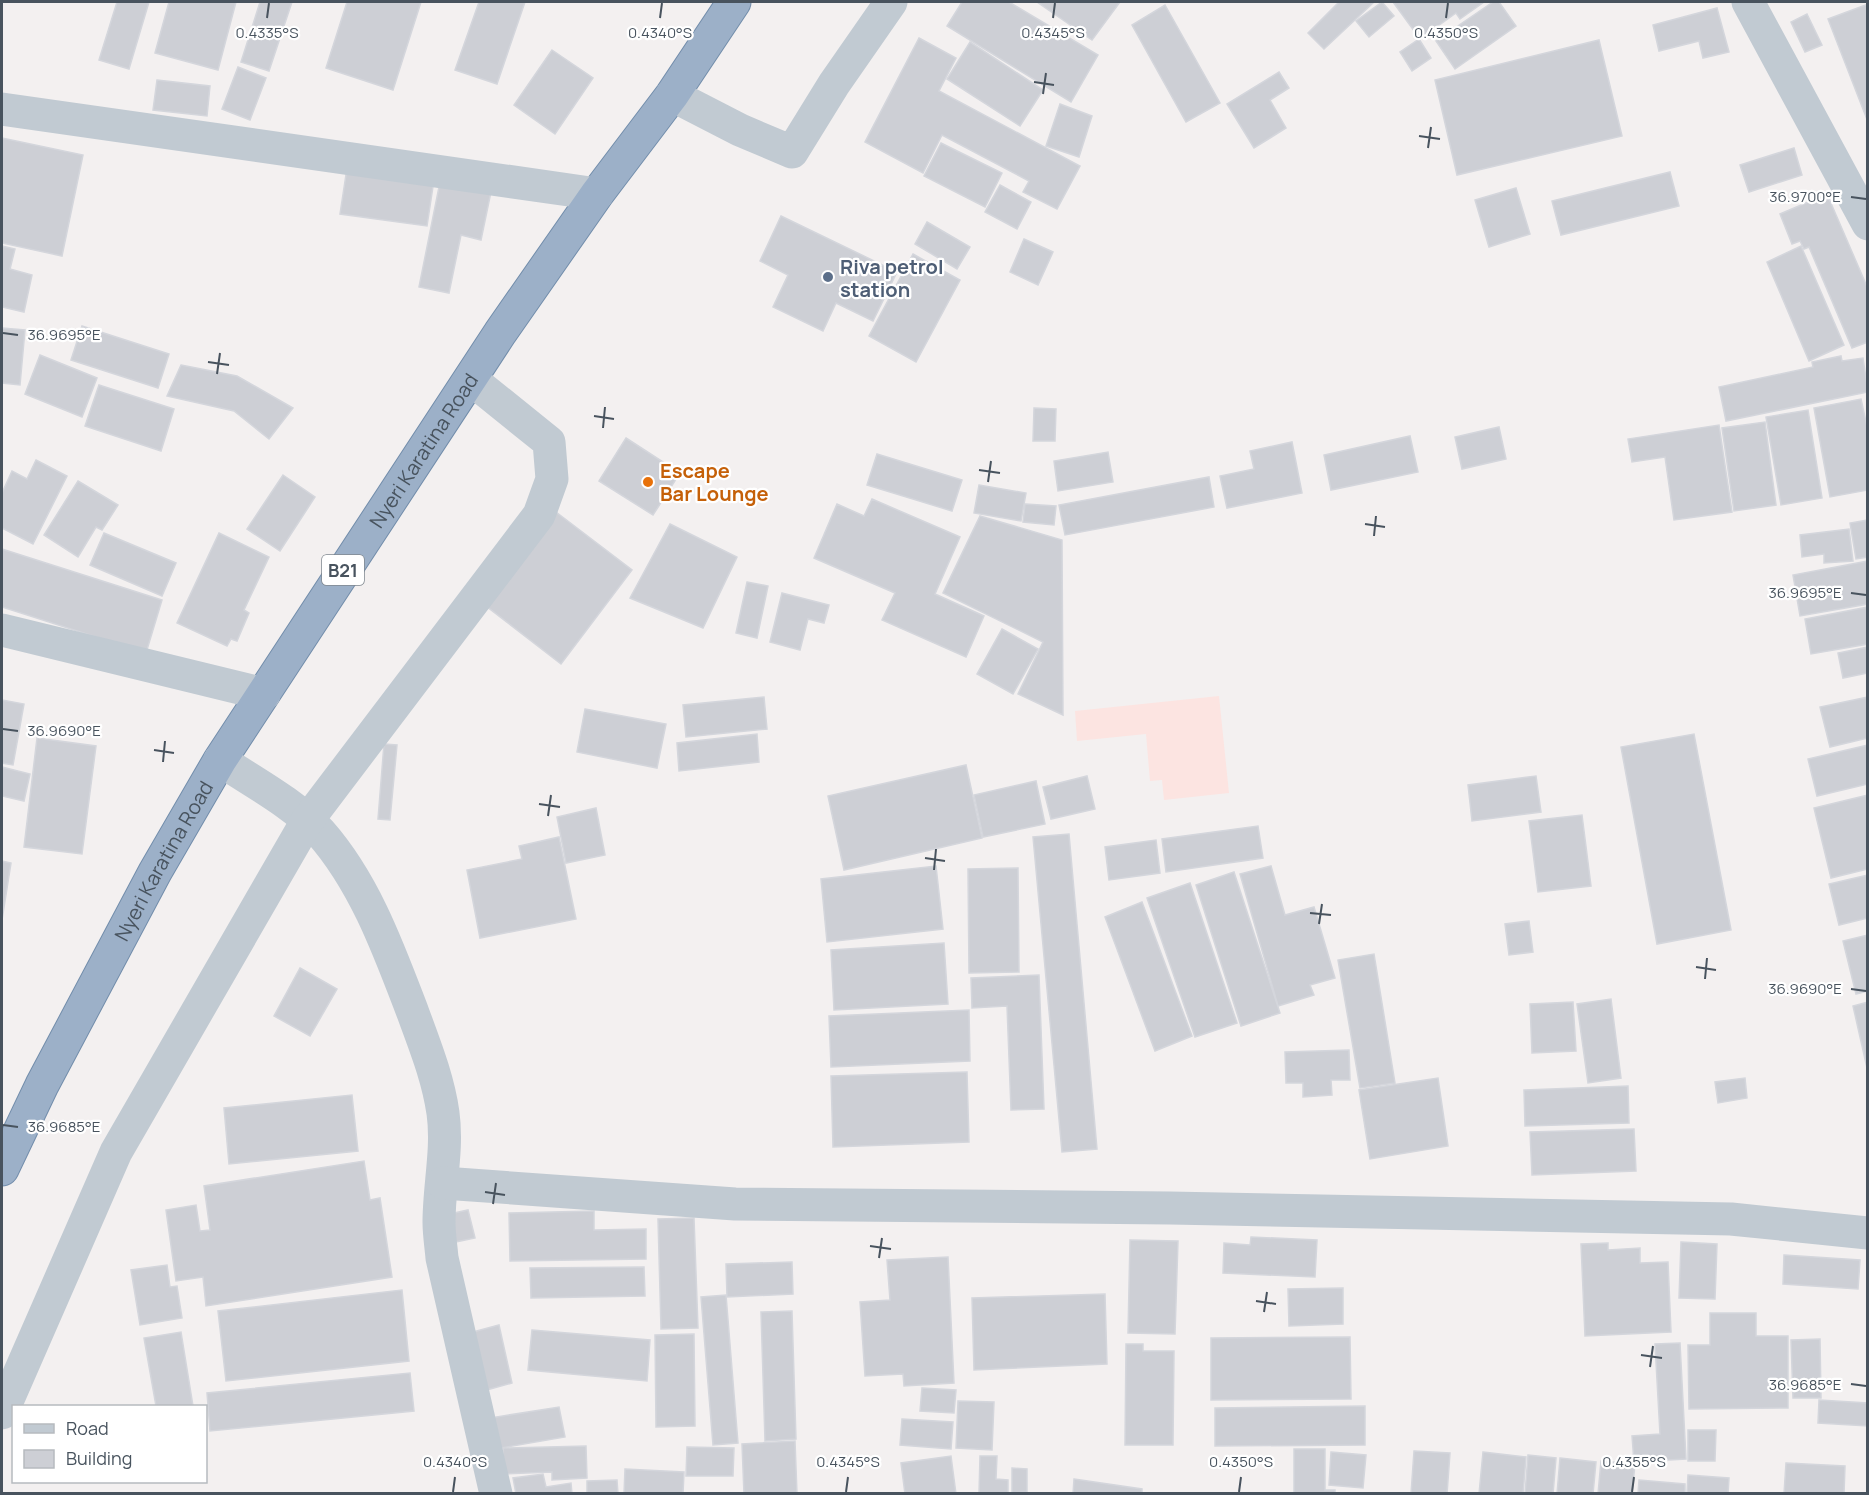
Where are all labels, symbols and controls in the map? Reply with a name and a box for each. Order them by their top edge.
text: 0.4335°S [235,22,299,43]
text: 0.4340°S [628,22,692,43]
text: 0.4345°S [1021,22,1085,43]
text: 0.4350°S [1414,22,1478,43]
text: 36.9700°E [1769,186,1841,207]
place label: Riva petrol station [840,253,944,303]
marker: Riva petrol station [821,270,835,284]
text: 36.9695°E [27,324,101,345]
street label: Nyeri Karatina Road [363,368,484,533]
place label: Escape Bar Lounge [660,457,769,507]
marker: Escape Bar Lounge [641,475,655,489]
road number: B21 [322,555,364,585]
text: 36.9695°E [1768,582,1842,603]
text: 36.9690°E [27,720,101,741]
street label: Nyeri Karatina Road [107,776,219,945]
text: 36.9690°E [1768,978,1842,999]
text: 36.9685°E [28,1116,100,1137]
text: 36.9685°E [1769,1374,1841,1395]
legend [12,1405,207,1483]
text: Road [66,1416,109,1440]
text: Building [66,1446,132,1470]
text: 0.4340°S [423,1451,487,1472]
text: 0.4345°S [816,1451,880,1472]
text: 0.4350°S [1209,1451,1273,1472]
text: 0.4355°S [1602,1451,1666,1472]

